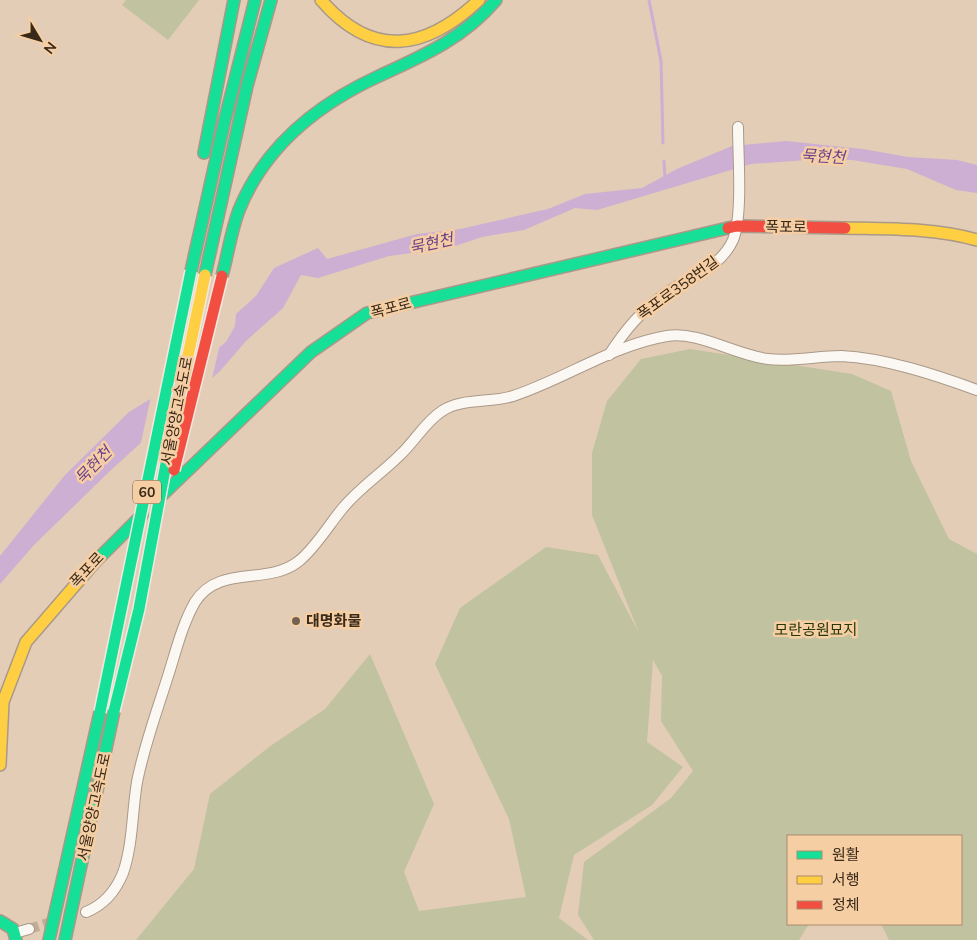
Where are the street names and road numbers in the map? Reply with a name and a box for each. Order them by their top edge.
street label: 폭포로 [765,217,807,237]
street label: 폭포로358번길 [633,252,723,324]
street label: 폭포로 [368,293,414,323]
street label: 서울양양고속도로 [157,355,197,467]
road number: 60 [133,481,161,504]
street label: 폭포로 [66,548,108,592]
street label: 서울양양고속도로 [73,751,115,863]

